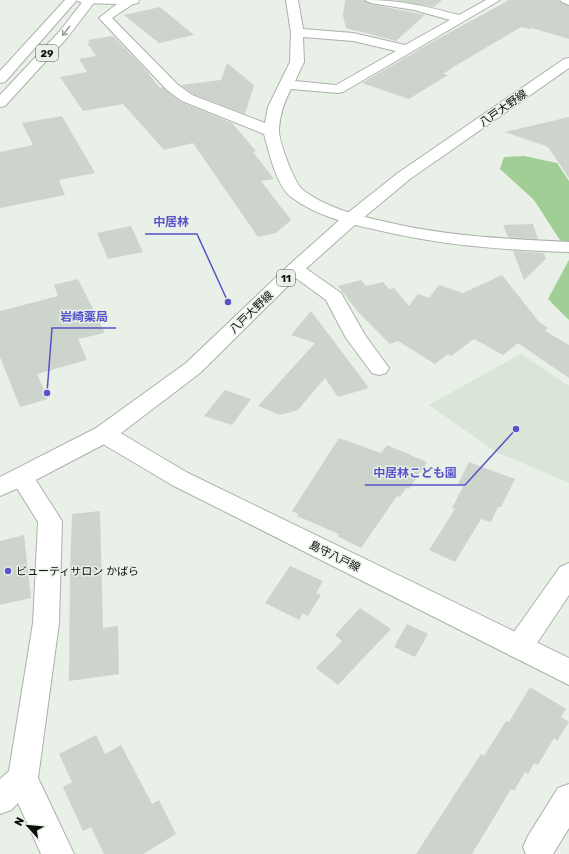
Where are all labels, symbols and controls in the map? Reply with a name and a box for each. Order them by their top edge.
one-way arrow [62,25,71,36]
road number: 29 [36,45,58,61]
street label: 八戸大野線 [477,87,530,130]
callout: 中居林 [145,210,197,234]
text: 中居林 [153,215,189,229]
road number: 11 [277,270,295,286]
street label: 八戸大野線 [227,289,276,336]
callout: 岩崎薬局 [52,304,116,328]
text: 岩崎薬局 [60,310,108,324]
callout: 中居林こども園 [365,461,465,485]
text: 中居林こども園 [373,466,457,480]
street label: 島守八戸線 [307,539,362,574]
place label: ビューティサロン かばら [16,565,139,578]
marker: ビューティサロン かばら [3,566,13,576]
north arrow [8,806,48,846]
text: N [12,815,27,828]

